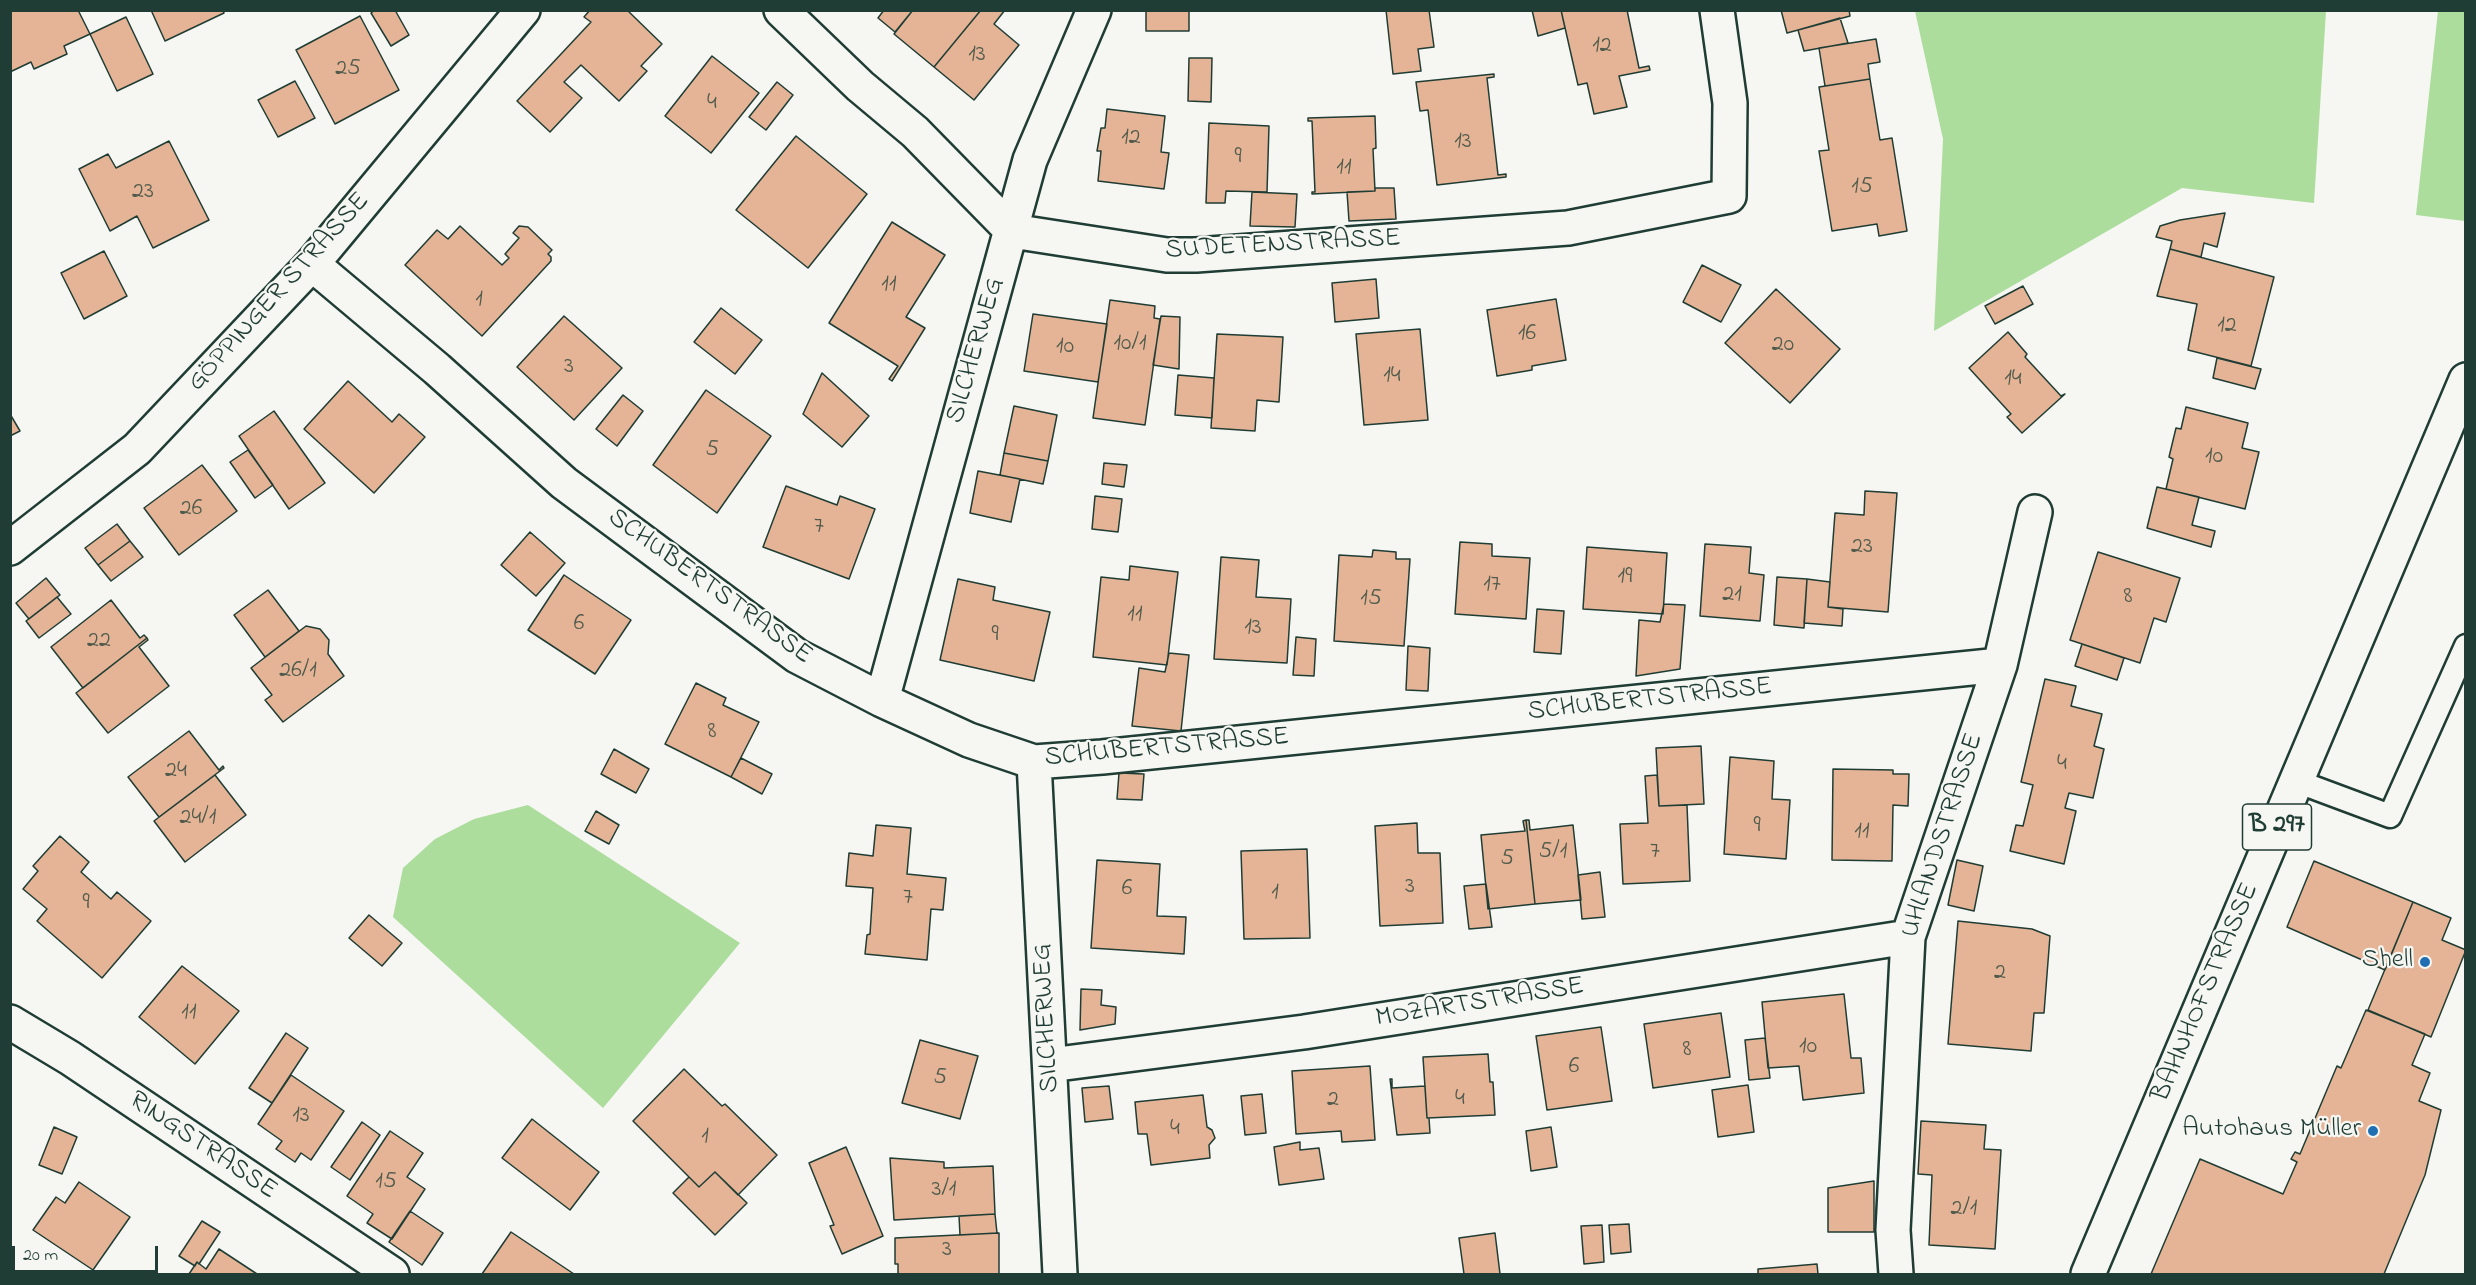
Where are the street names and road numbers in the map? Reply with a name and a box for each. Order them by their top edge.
street label: GÖPPINGER STRASSE [182,187,378,399]
street label: SUDETENSTRASSE [1164,224,1402,268]
street label: SILCHERWEG [941,275,1013,427]
street label: SCHUBERTSTRASSE [600,503,818,673]
street label: SCHUBERTSTRASSE [1526,672,1774,730]
street label: SCHUBERTSTRASSE [1043,722,1291,776]
street label: UHLANDSTRASSE [1896,730,1992,942]
road number: B 297 [2242,804,2312,850]
street label: BAHNHOFSTRASSE [2146,879,2268,1107]
street label: SILCHERWEG [1028,942,1068,1094]
street label: MOZARTSTRASSE [1373,972,1587,1036]
street label: RINGSTRASSE [122,1086,282,1208]

